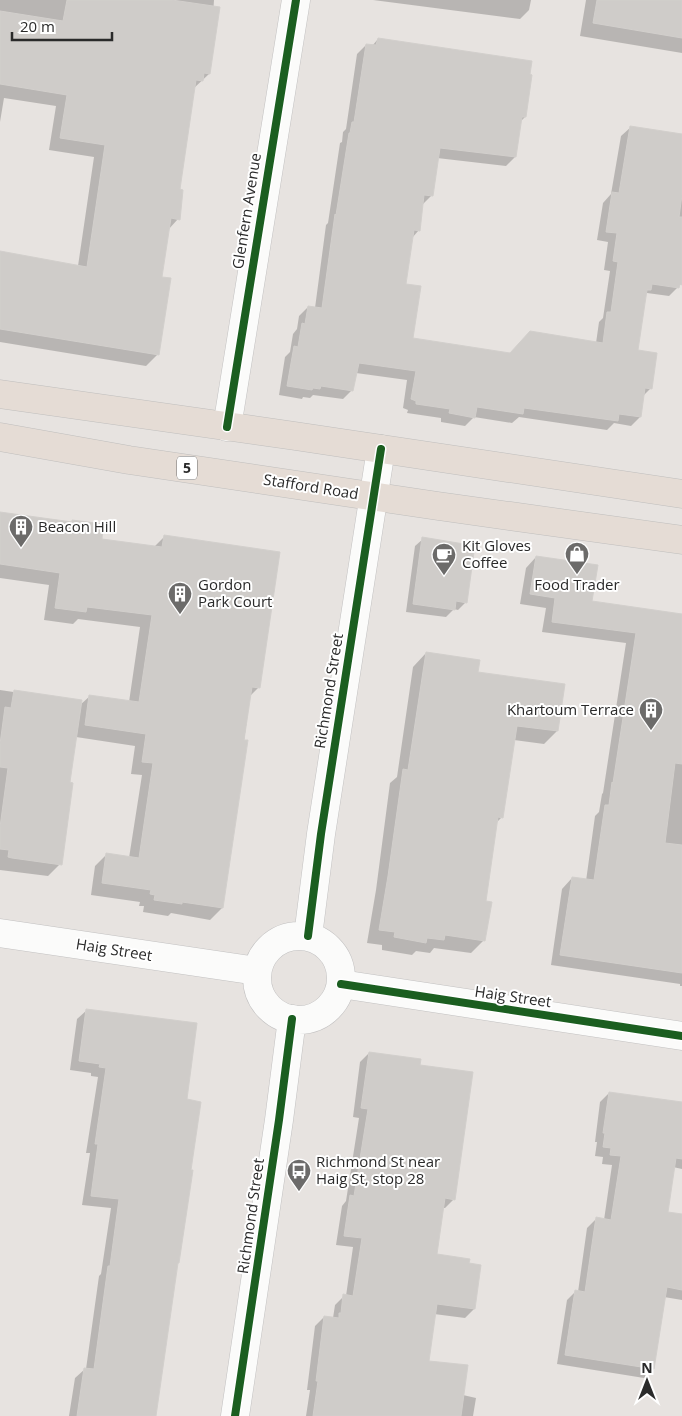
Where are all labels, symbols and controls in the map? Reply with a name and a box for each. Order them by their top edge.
scale bar [12,10,112,42]
text: 20 m [20,16,55,36]
street label: Glenfern Avenue [227,151,265,270]
road number: 5 [177,456,197,479]
street label: Stafford Road [262,469,360,503]
building icon: Beacon Hill [8,514,34,548]
place label: Beacon Hill [38,516,116,536]
place label: Kit Gloves Coffee [462,535,531,572]
shop icon: Food Trader [564,541,590,575]
cafe icon: Kit Gloves Coffee [431,542,457,576]
place label: Gordon Park Court [198,574,272,611]
place label: Food Trader [534,574,620,594]
building icon: Gordon Park Court [167,581,193,615]
street label: Richmond Street [309,632,347,750]
building icon: Khartoum Terrace [638,697,664,731]
place label: Khartoum Terrace [507,699,634,719]
street label: Haig Street [75,933,154,965]
street label: Haig Street [474,981,553,1011]
place label: Richmond St near Haig St, stop 28 [316,1151,440,1188]
street label: Richmond Street [232,1157,268,1275]
bus stop icon: Richmond St near Haig St, stop 28 [286,1158,312,1192]
north arrow [622,1356,672,1406]
text: N [641,1358,653,1377]

